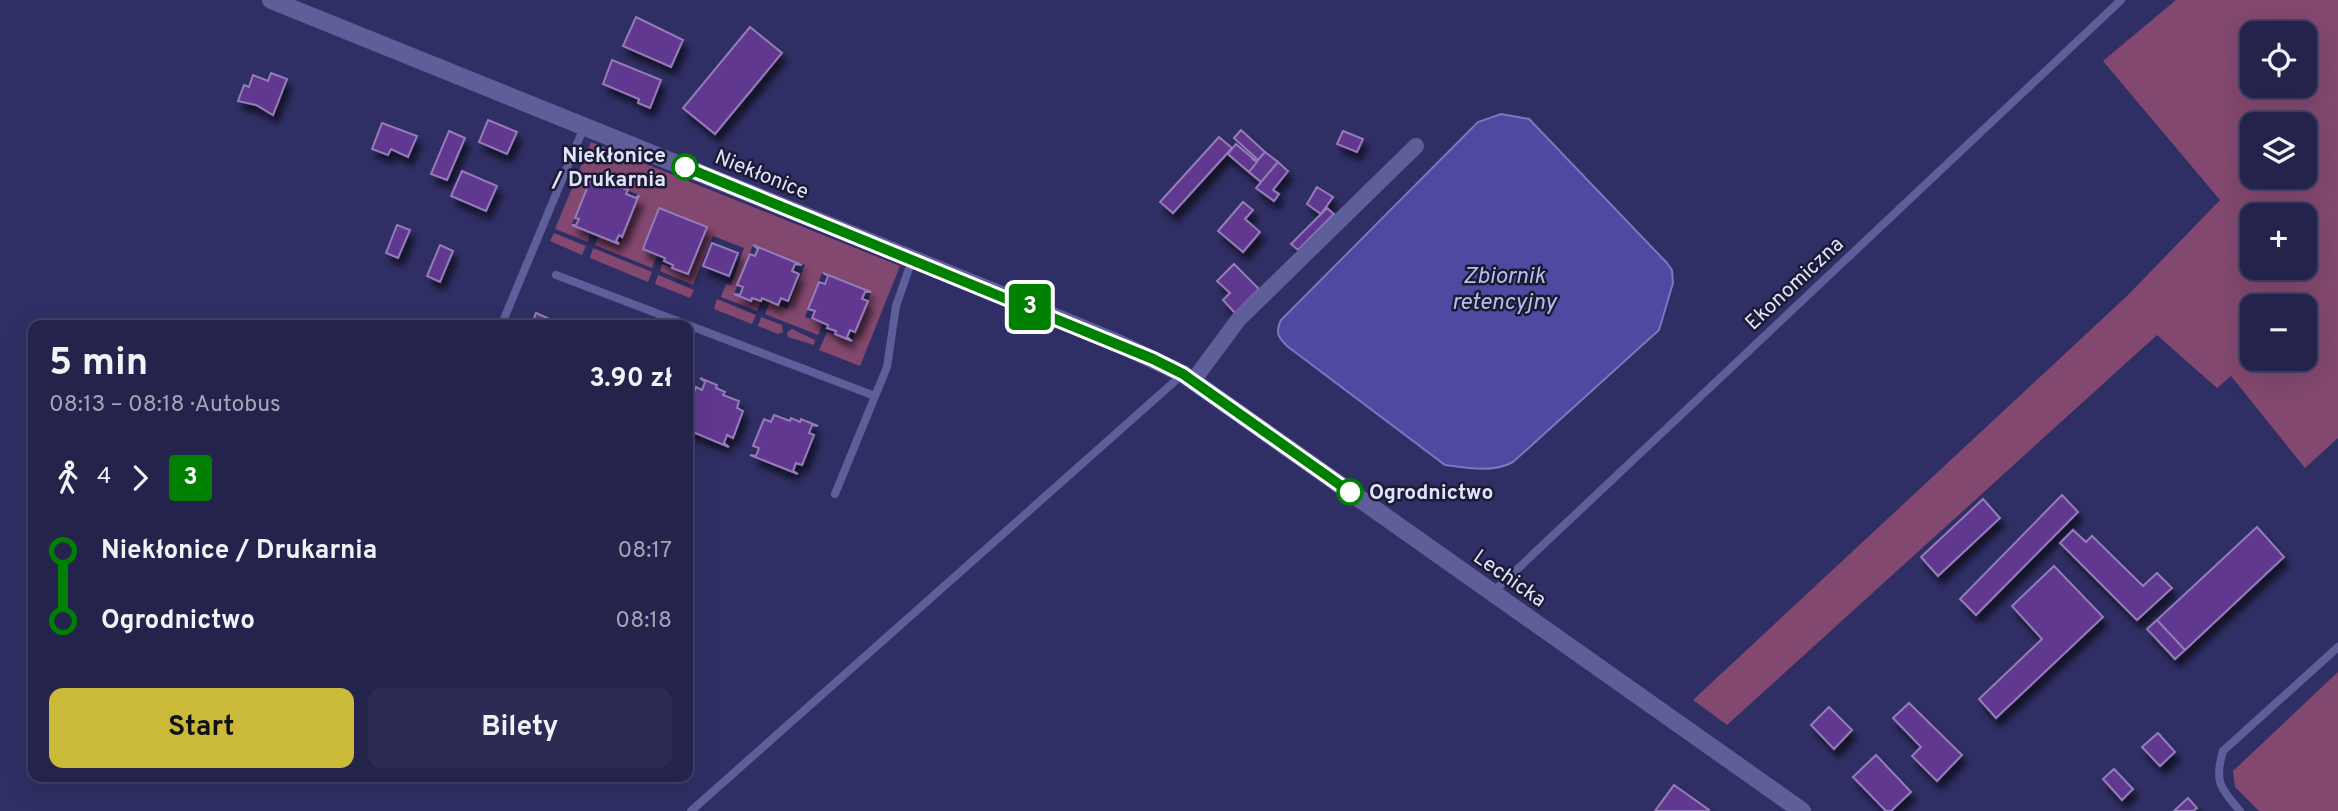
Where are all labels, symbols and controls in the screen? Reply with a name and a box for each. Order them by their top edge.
map controls [2240,21,2317,371]
button: locate [2240,21,2317,98]
button: layers [2240,112,2317,189]
place label: Niekłonice / Drukarnia [551,143,666,194]
street label: Niekłonice [711,144,812,206]
marker: Niekłonice / Drukarnia [672,154,698,180]
button: + [2240,203,2317,280]
street label: Ekonomiczna [1740,231,1850,337]
water label: Zbiornik retencyjny [1452,263,1559,318]
line badge: 3 [1007,284,1053,330]
text: 3 [1023,292,1037,322]
button: − [2240,294,2317,371]
text: 5 min [49,340,148,389]
text: 3.90 zł [589,363,672,396]
text: 08:13 – 08:18 · Autobus [49,391,281,420]
icon: walk [49,459,87,497]
icon: forward [121,459,159,497]
text: 4 [97,463,111,492]
text: 3 [183,463,198,493]
marker: Ogrodnictwo [1337,479,1363,505]
place label: Ogrodnictwo [1369,480,1493,507]
text: Niekłonice / Drukarnia [101,535,377,568]
text: 08:17 [618,537,672,566]
street label: Lechicka [1467,544,1551,614]
text: Ogrodnictwo [101,605,255,638]
text: 08:18 [615,607,672,636]
button: Start [49,688,354,768]
button: Bilety [368,688,672,768]

